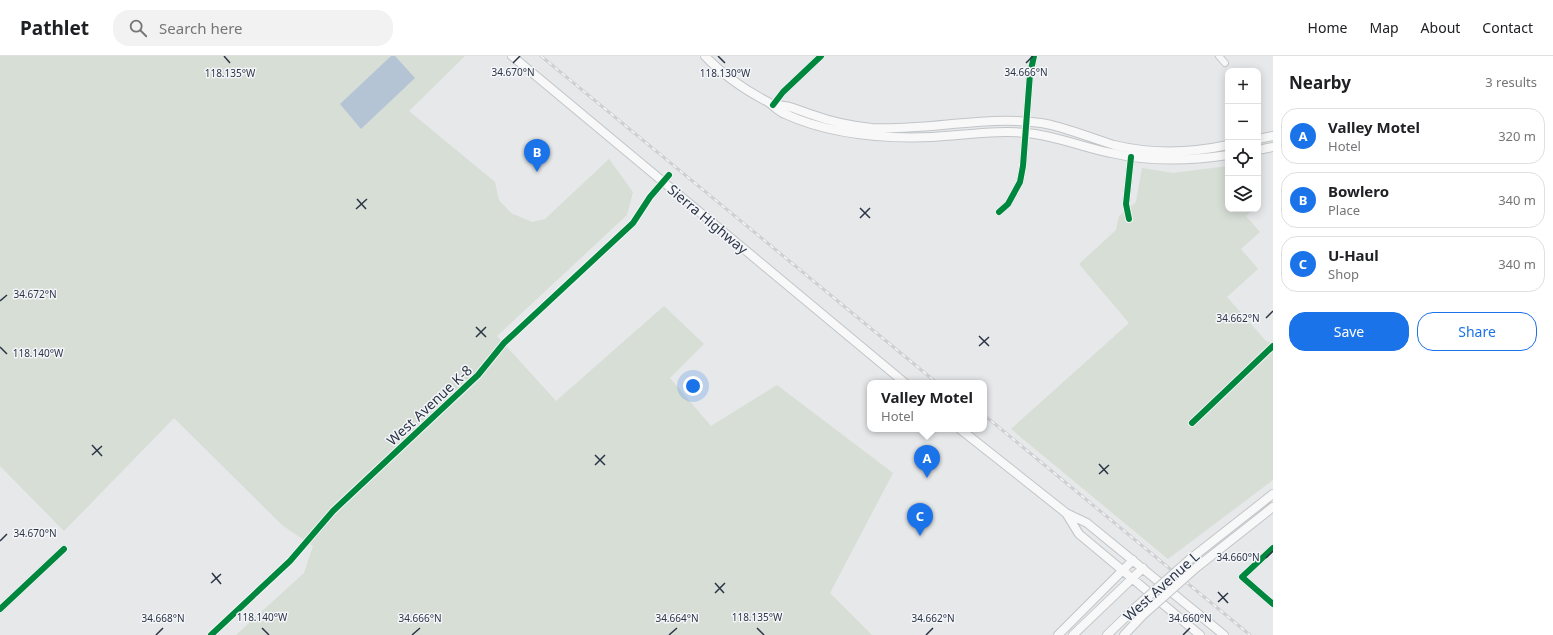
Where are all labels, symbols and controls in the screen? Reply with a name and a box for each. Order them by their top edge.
search box [113,10,393,46]
text: Pathlet [20,15,89,41]
icon: search [127,17,149,39]
text: Search here [159,18,243,38]
text: Home [1308,18,1347,37]
text: Map [1369,18,1399,37]
text: About [1421,18,1460,37]
text: Contact [1482,18,1533,37]
text: 34.670°N [491,65,535,79]
text: 34.666°N [1004,65,1048,79]
text: 118.135°W [205,66,256,80]
text: 118.130°W [700,66,751,80]
map controls [1225,68,1261,212]
button: + [1225,68,1261,104]
text: Nearby [1289,71,1351,94]
text: 3 results [1485,73,1537,91]
button: − [1225,104,1261,140]
text: Valley Motel [1328,117,1420,137]
text: A [1299,127,1308,145]
text: 320 m [1498,127,1536,145]
text: Hotel [1328,137,1361,155]
pin: B [524,139,550,172]
button: locate [1225,140,1261,176]
button: layers [1225,176,1261,212]
street label: Sierra Highway [664,180,753,259]
text: Bowlero [1328,181,1389,201]
text: B [1299,191,1307,209]
text: 340 m [1498,191,1536,209]
text: Place [1328,201,1360,219]
text: U-Haul [1328,245,1379,265]
text: C [1299,255,1307,273]
text: 340 m [1498,255,1536,273]
text: Shop [1328,265,1359,283]
text: 34.672°N [13,287,57,301]
text: 34.662°N [1216,311,1260,325]
button: Save [1289,312,1409,351]
button: Share [1417,312,1537,351]
text: 118.140°W [13,346,64,360]
street label: West Avenue K-8 [382,361,476,449]
your location [683,376,703,396]
popup [867,380,987,432]
text: Valley Motel [881,387,973,407]
text: Hotel [881,407,914,425]
pin: A [914,445,940,478]
pin: C [907,503,933,536]
text: 34.670°N [13,526,57,540]
street label: West Avenue L [1119,547,1203,625]
text: 34.660°N [1216,550,1260,564]
text: 118.140°W [237,610,288,624]
text: 118.135°W [732,610,783,624]
text: 34.668°N [141,611,185,625]
text: 34.666°N [398,611,442,625]
text: 34.664°N [655,611,699,625]
text: 34.662°N [911,611,955,625]
text: 34.660°N [1168,611,1212,625]

